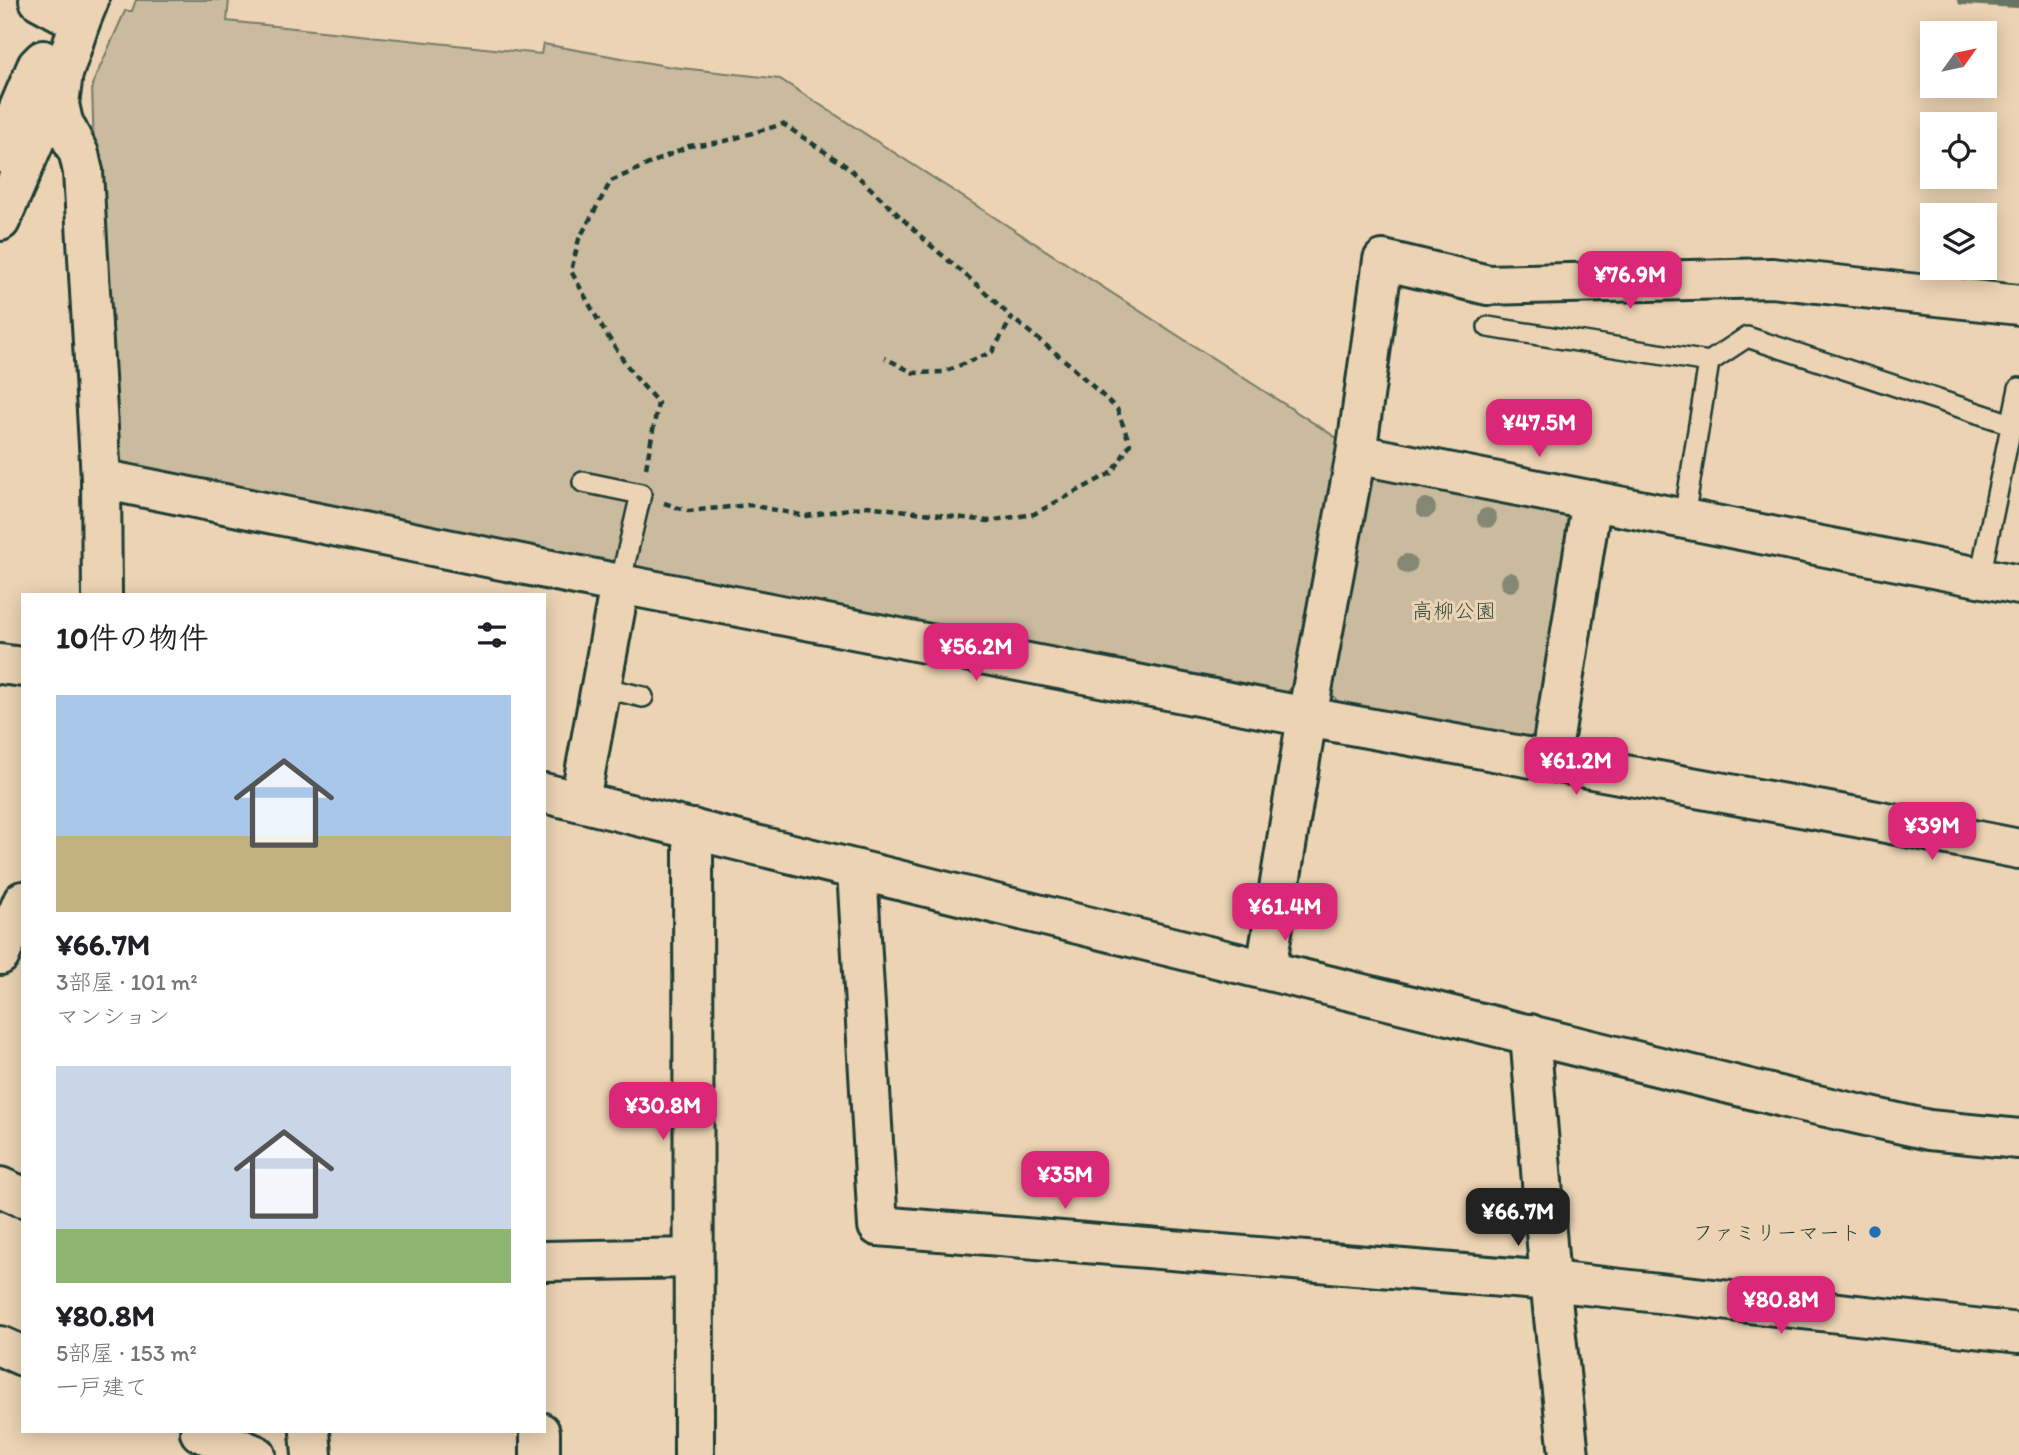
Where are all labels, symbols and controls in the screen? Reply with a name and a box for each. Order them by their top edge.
north arrow [1920,21,1997,98]
map controls [1920,21,1997,280]
button: locate [1920,112,1997,189]
button: layers [1920,203,1997,280]
pin: ¥76.9M [1573,252,1687,311]
text: ¥76.9M [1594,260,1666,288]
pin: ¥47.5M [1482,400,1596,459]
text: ¥47.5M [1502,408,1576,436]
park label: 高柳公園 [1412,598,1496,623]
icon: filters [473,616,511,654]
text: 10件の物件 [56,619,208,656]
pin: ¥56.2M [919,624,1033,683]
text: ¥56.2M [940,632,1012,660]
pin: ¥61.2M [1519,738,1633,797]
icon: home [221,740,347,866]
text: ¥61.2M [1540,746,1612,774]
pin: ¥39M [1891,802,1973,862]
text: ¥39M [1904,811,1960,839]
pin: ¥61.4M [1228,884,1342,943]
text: ¥61.4M [1248,892,1322,920]
text: ¥66.7M [56,926,150,963]
text: 3部屋 · 101 m² [56,968,198,996]
text: マンション [56,1002,170,1030]
pin: ¥30.8M [606,1082,720,1142]
text: ¥30.8M [625,1091,701,1119]
icon: home [221,1111,347,1237]
pin: ¥35M [1024,1152,1106,1211]
text: ¥35M [1037,1160,1093,1188]
pin: ¥66.7M [1461,1188,1575,1248]
text: ¥66.7M [1482,1197,1554,1225]
place label: ファミリーマート [1693,1220,1861,1245]
marker: ファミリーマート [1867,1224,1883,1240]
pin: ¥80.8M [1724,1276,1838,1336]
text: ¥80.8M [1743,1285,1819,1313]
text: ¥80.8M [56,1297,155,1334]
text: 5部屋 · 153 m² [56,1339,197,1367]
text: 一戸建て [56,1373,148,1401]

